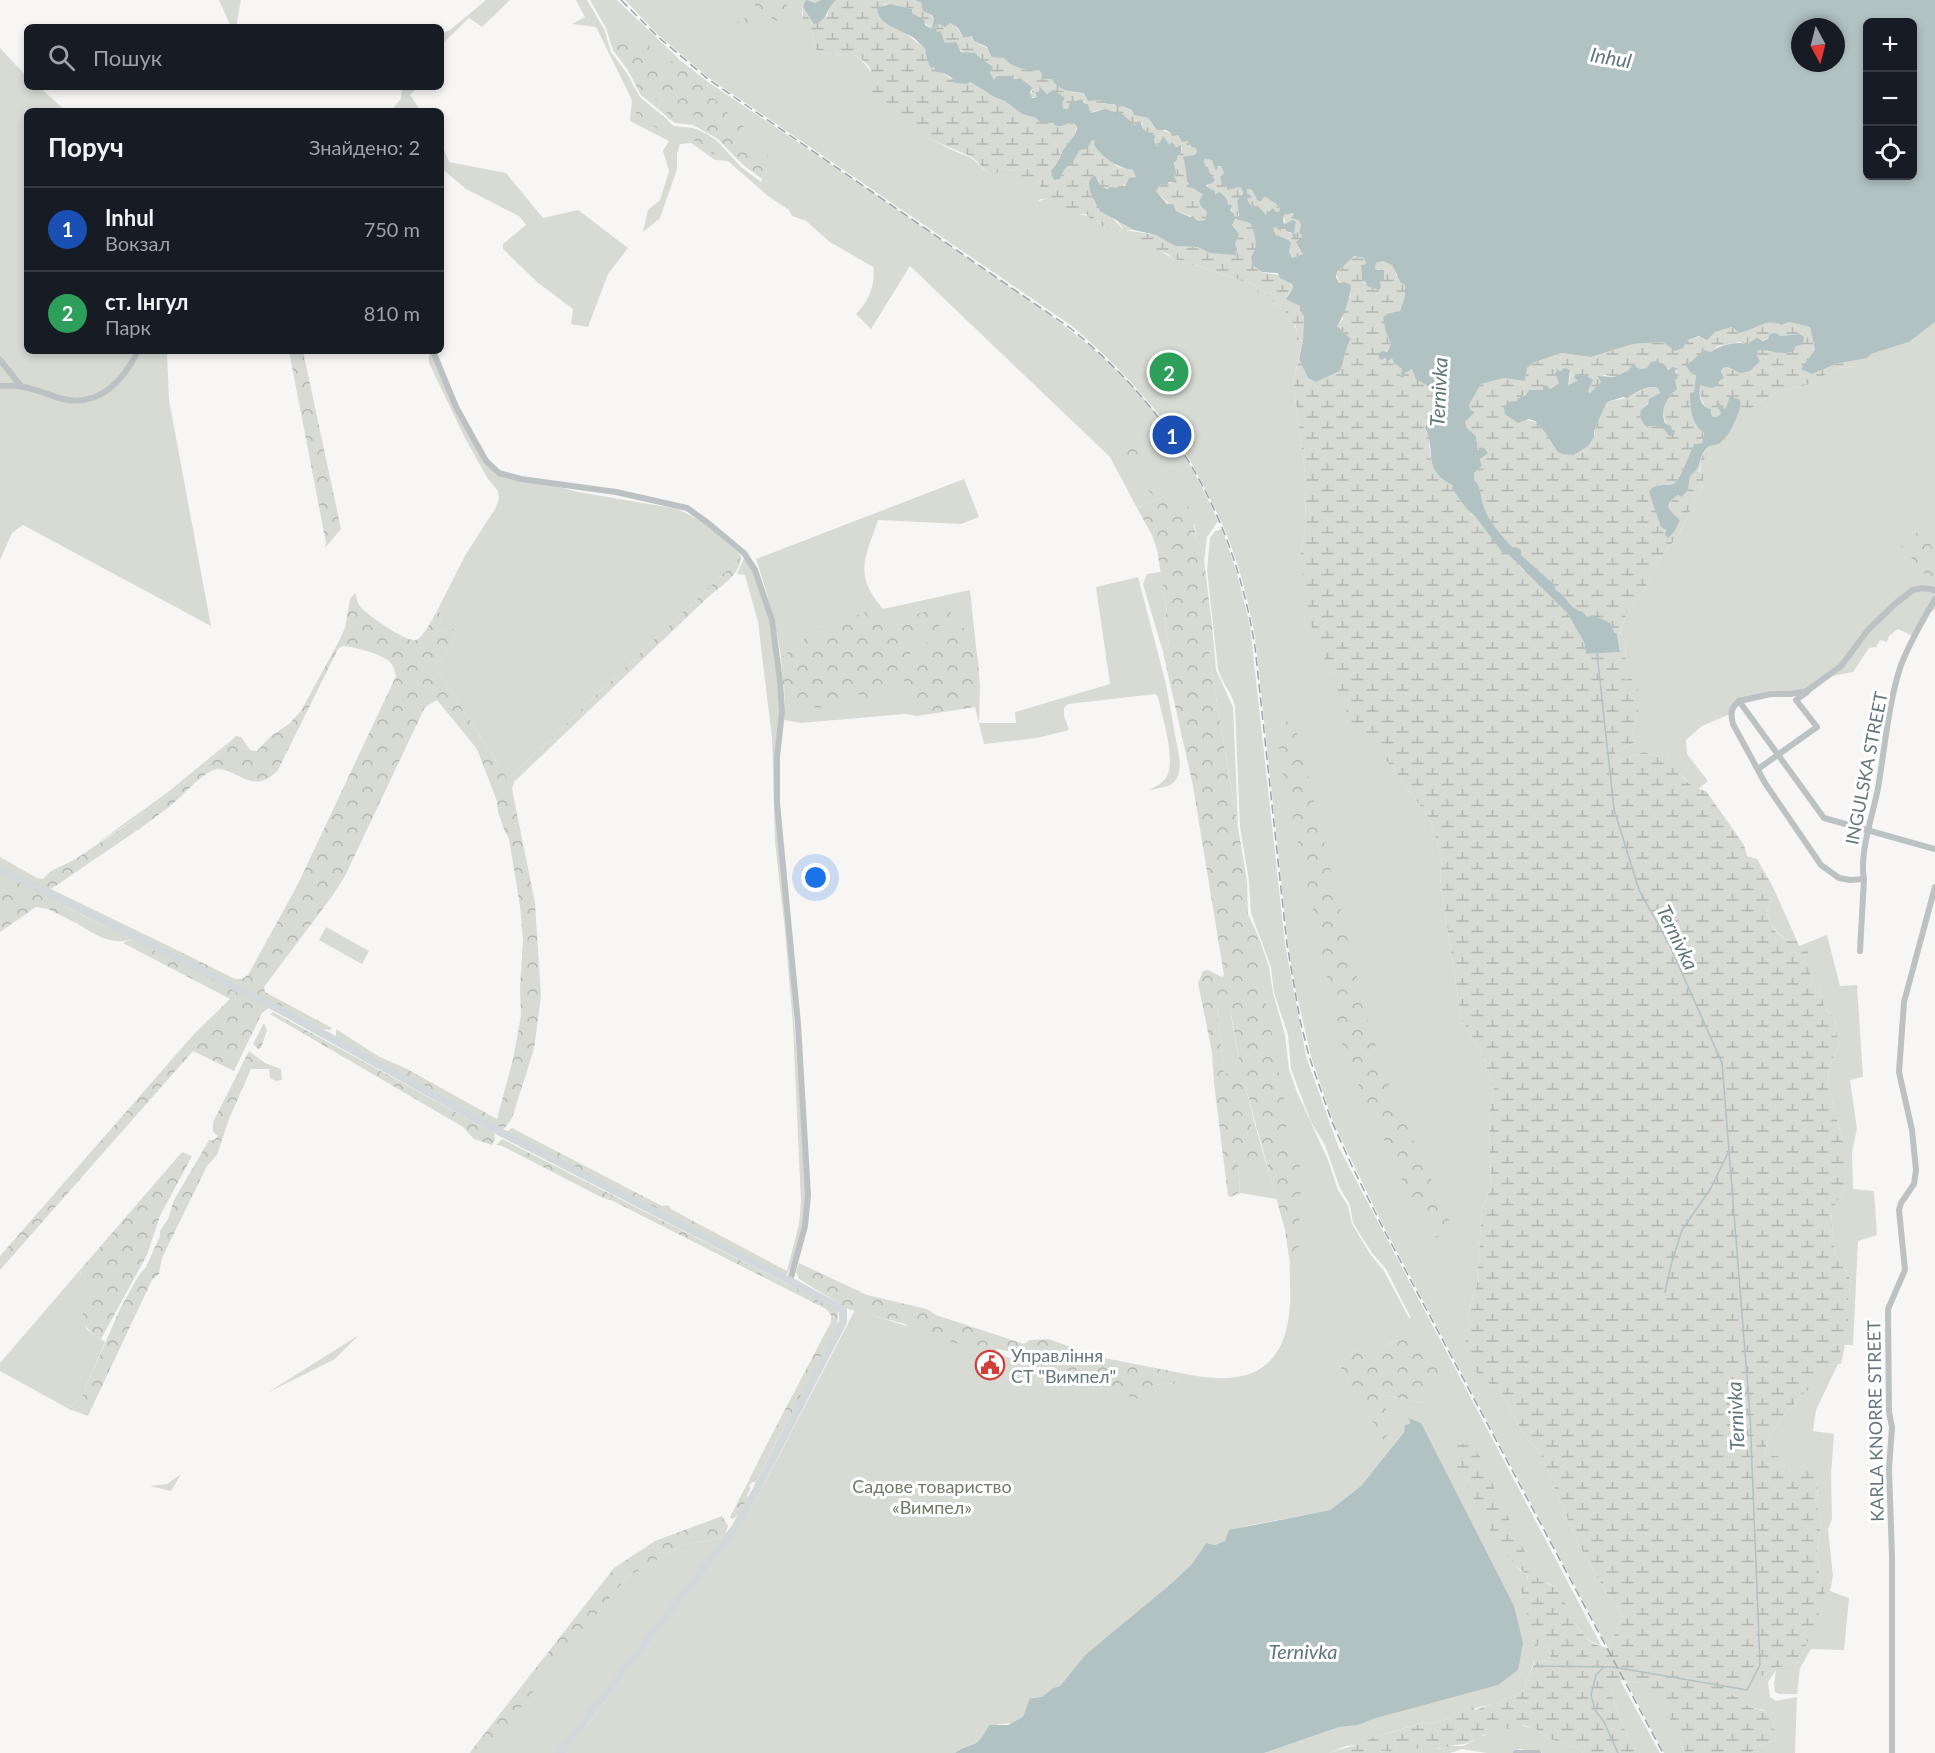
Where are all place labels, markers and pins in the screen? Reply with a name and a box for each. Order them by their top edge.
pin: 2 [1150,350,1188,394]
pin: 1 [1152,412,1192,458]
place label: Управління СТ "Вимпел" [1011,1344,1116,1387]
public building icon: Управління СТ "Вимпел" [974,1349,1006,1381]

